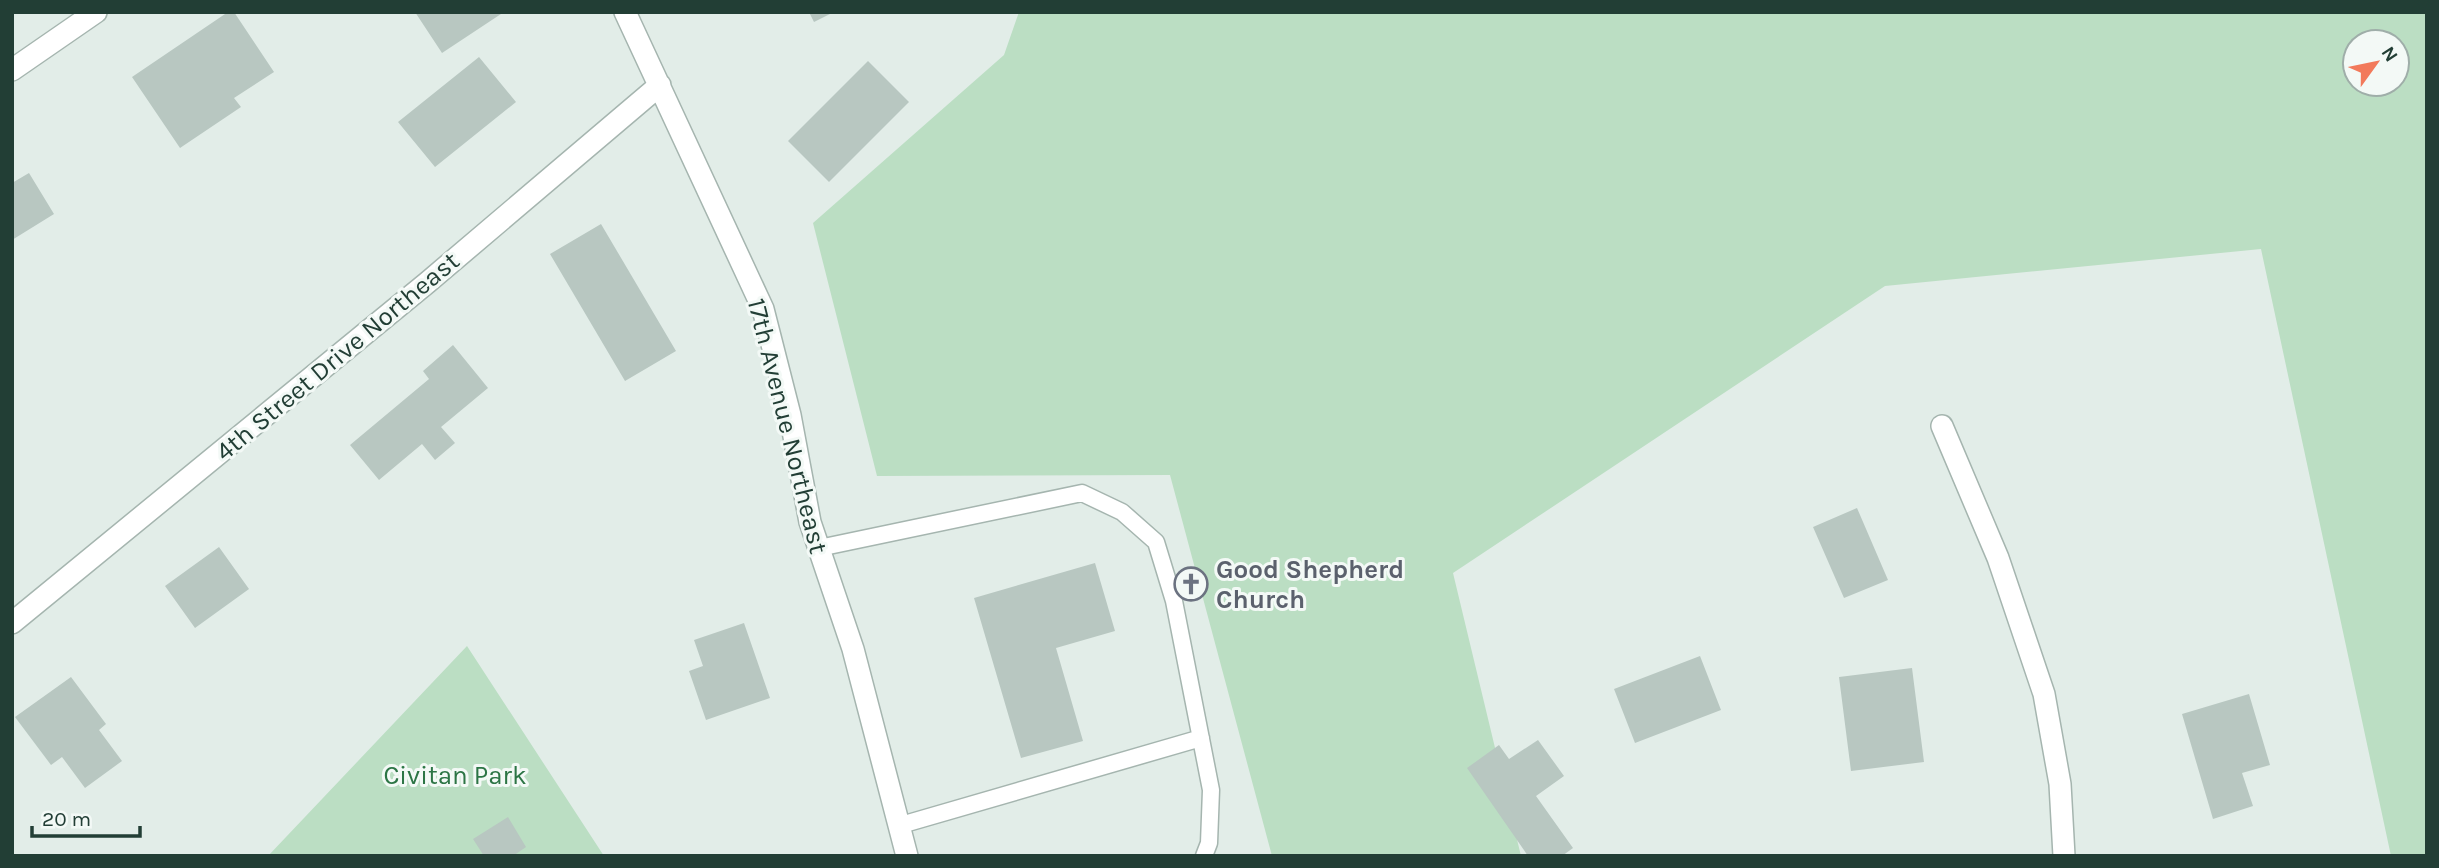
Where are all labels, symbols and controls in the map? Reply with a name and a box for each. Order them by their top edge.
north arrow [2341,28,2411,98]
text: N [2376,43,2402,66]
street label: 4th Street Drive Northeast [209,245,466,467]
street label: 17th Avenue Northeast [741,295,834,557]
place label: Good Shepherd Church [1216,554,1404,615]
church icon: Good Shepherd Church [1172,565,1210,603]
park label: Civitan Park [383,760,527,791]
scale bar [32,794,140,838]
text: 20 m [42,807,91,831]

